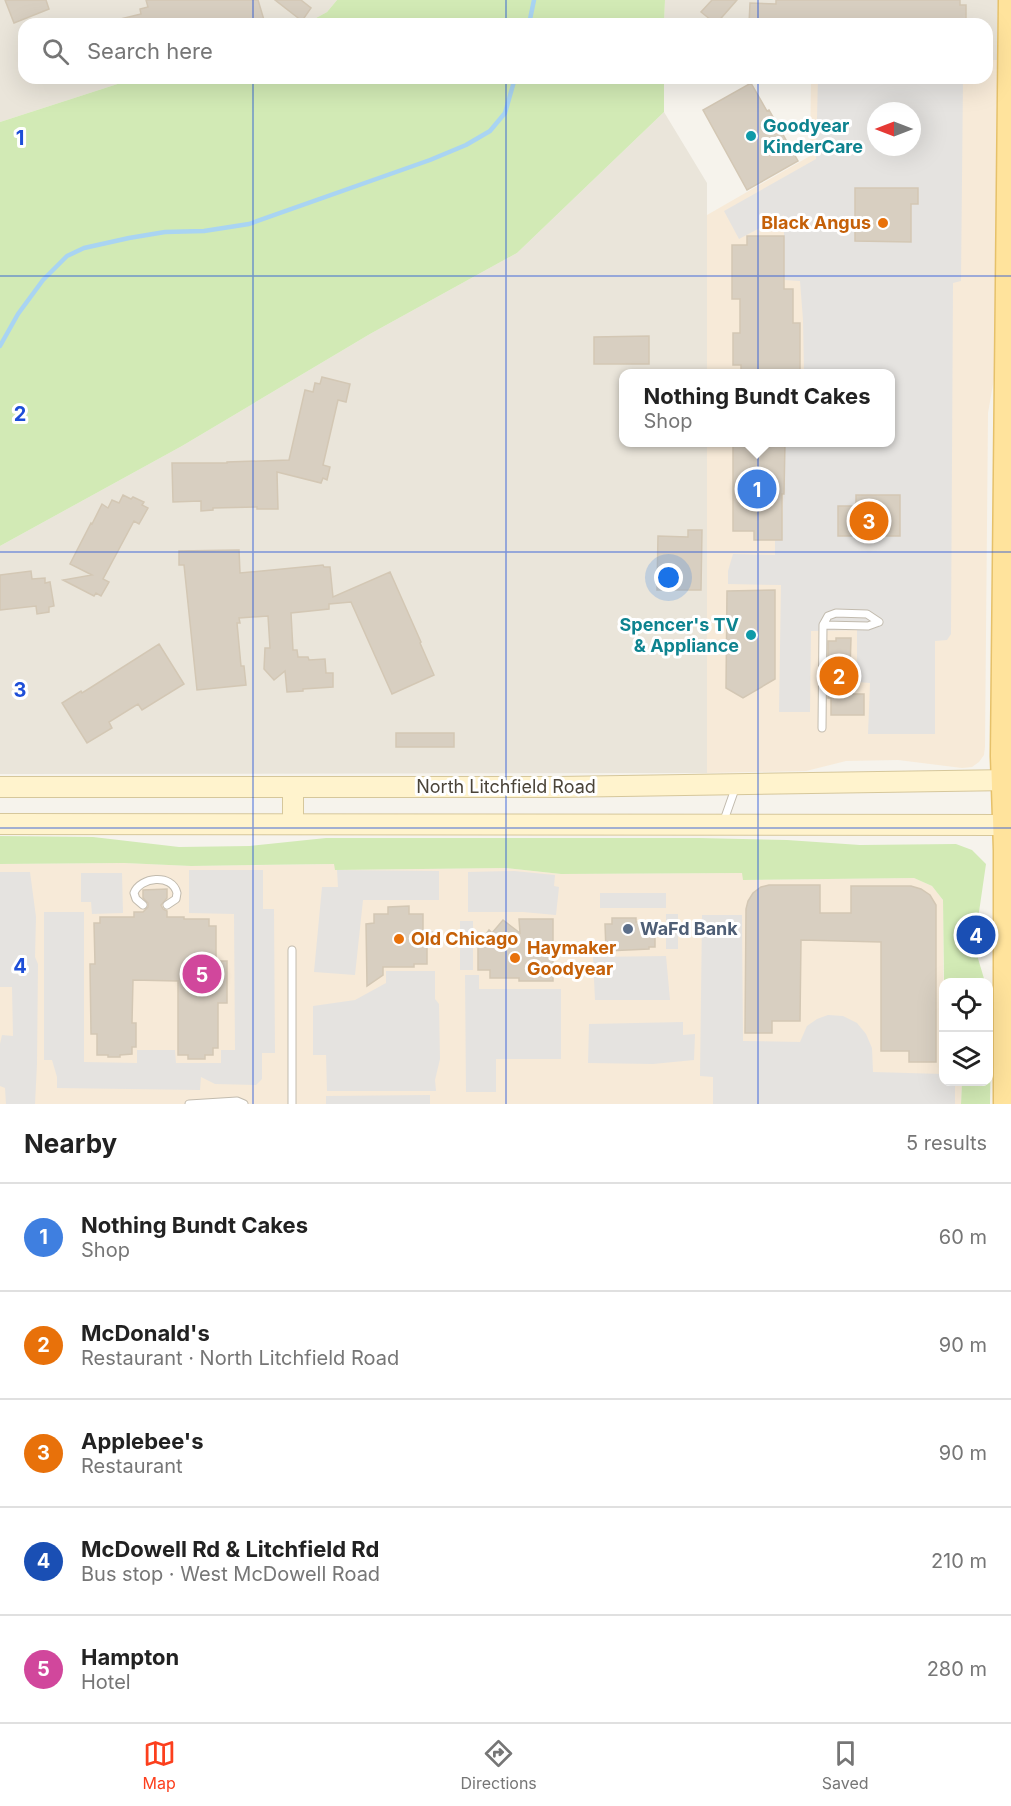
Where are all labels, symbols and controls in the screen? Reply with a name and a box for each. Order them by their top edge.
search box [18,18,993,84]
icon: search [39,35,72,68]
text: Search here [87,38,213,64]
north arrow [867,102,921,156]
place label: Goodyear KinderCare [763,115,863,157]
text: 1 [16,126,24,150]
marker: Goodyear KinderCare [744,129,758,143]
place label: Black Angus [761,212,871,233]
marker: Black Angus [876,216,890,230]
popup [619,369,895,447]
text: Nothing Bundt Cakes [644,383,870,409]
text: 2 [14,402,26,426]
text: Shop [644,409,692,433]
pin: 1 [738,466,777,512]
pin: 3 [850,498,888,544]
your location [654,563,683,592]
place label: Spencer's TV & Appliance [620,614,739,656]
marker: Spencer's TV & Appliance [744,628,758,642]
pin: 2 [820,654,858,698]
text: 3 [14,678,26,702]
street label: North Litchfield Road [416,776,596,797]
pin: 4 [956,912,996,958]
place label: WaFd Bank [640,918,738,939]
marker: WaFd Bank [621,922,635,936]
place label: Old Chicago [411,928,518,949]
marker: Old Chicago [392,932,406,946]
place label: Haymaker Goodyear [527,937,616,979]
marker: Haymaker Goodyear [508,951,522,965]
pin: 5 [182,952,222,996]
text: 4 [13,954,27,978]
map controls [939,978,993,1086]
button: locate [939,978,993,1032]
button: layers [939,1032,993,1086]
text: Nearby [24,1128,117,1159]
text: 5 results [906,1131,987,1155]
text: Nothing Bundt Cakes [81,1212,308,1238]
text: 1 [39,1225,48,1249]
text: 60 m [939,1225,987,1249]
text: Shop [81,1238,130,1262]
text: McDonald's [81,1320,210,1346]
text: 2 [37,1333,50,1357]
text: 90 m [939,1333,987,1357]
text: Restaurant · North Litchfield Road [81,1346,399,1370]
text: Applebee's [81,1428,203,1454]
text: 3 [37,1441,50,1465]
text: 90 m [939,1441,987,1465]
text: Restaurant [81,1454,183,1478]
text: McDowell Rd & Litchfield Rd [81,1536,379,1562]
text: 4 [37,1549,50,1573]
text: 210 m [931,1549,987,1573]
text: Bus stop · West McDowell Road [81,1562,380,1586]
text: Hampton [81,1644,179,1670]
text: 5 [37,1657,50,1681]
text: 280 m [927,1657,987,1681]
text: Hotel [81,1670,131,1694]
tab: Map [142,1737,176,1793]
tab: Directions [461,1737,537,1793]
tab: Saved [822,1737,869,1793]

